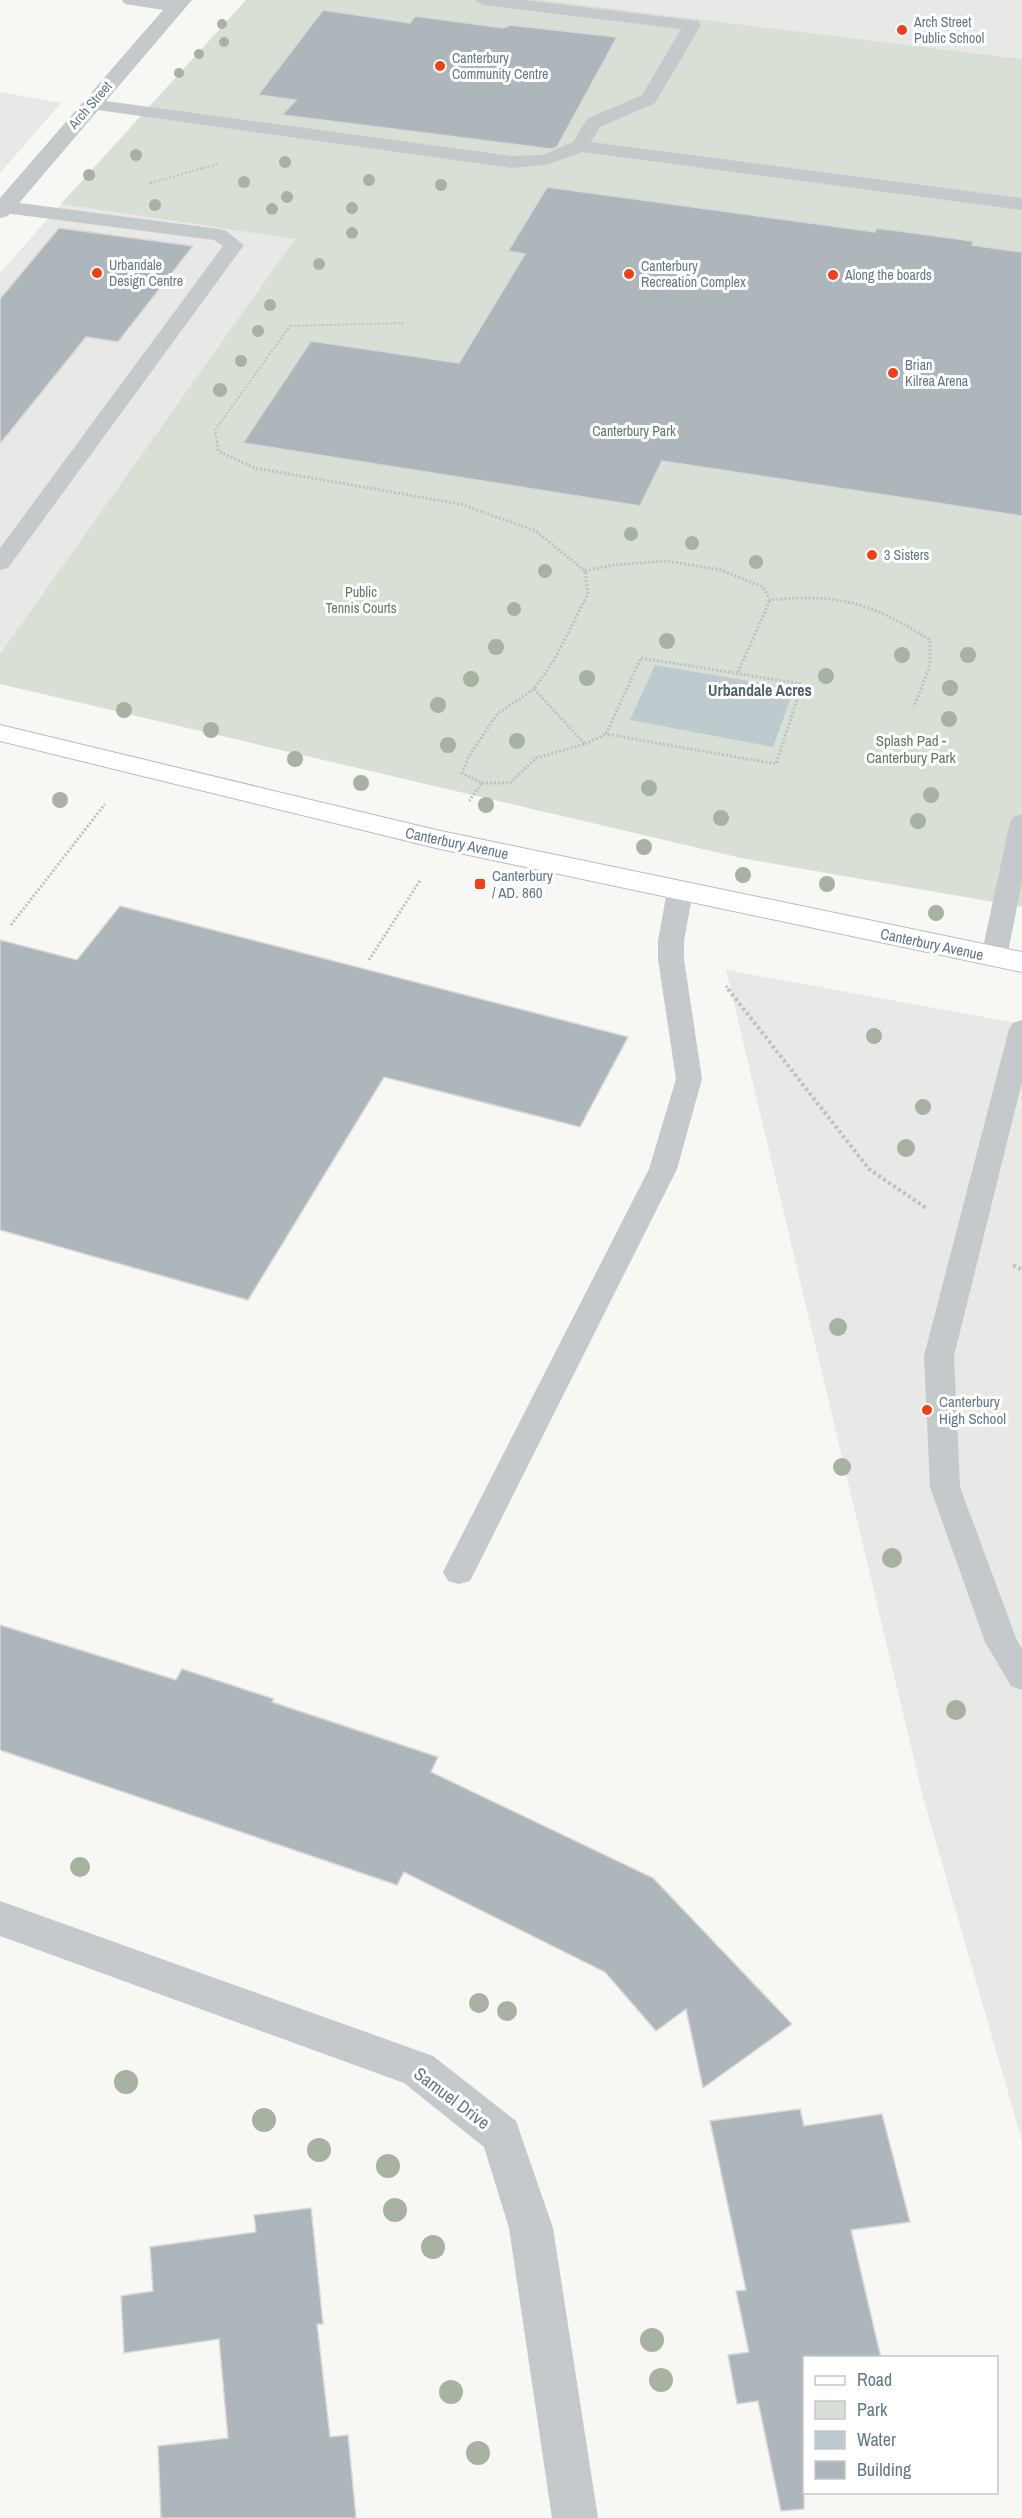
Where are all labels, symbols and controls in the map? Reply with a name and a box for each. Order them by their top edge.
place label: Arch Street Public School [913,13,984,47]
marker: Arch Street Public School [895,23,909,37]
place label: Canterbury Community Centre [452,49,548,83]
marker: Canterbury Community Centre [433,59,447,73]
street label: Arch Street [64,77,116,133]
place label: Urbandale Design Centre [109,256,183,290]
place label: Canterbury Recreation Complex [641,257,746,291]
marker: Urbandale Design Centre [90,266,104,280]
place label: Along the boards [844,266,932,284]
marker: Canterbury Recreation Complex [622,267,636,281]
marker: Along the boards [826,268,840,282]
place label: Brian Kilrea Arena [905,356,969,390]
marker: Brian Kilrea Arena [886,366,900,380]
park label: Canterbury Park [592,422,676,440]
place label: 3 Sisters [884,546,930,564]
marker: 3 Sisters [865,548,879,562]
park label: Public Tennis Courts [326,583,397,617]
district label: Urbandale Acres [708,679,812,701]
park label: Splash Pad - Canterbury Park [866,730,957,768]
street label: Canterbury Avenue [403,822,511,864]
place label: Canterbury / AD. 860 [492,865,554,903]
marker: Canterbury / AD. 860 [473,877,487,891]
street label: Canterbury Avenue [878,923,986,965]
place label: Canterbury High School [939,1391,1006,1429]
marker: Canterbury High School [920,1403,934,1417]
street label: Samuel Drive [409,2061,495,2135]
legend [803,2356,998,2494]
text: Road [857,2367,892,2392]
text: Park [857,2397,888,2422]
text: Water [857,2427,896,2452]
text: Building [857,2457,912,2482]

